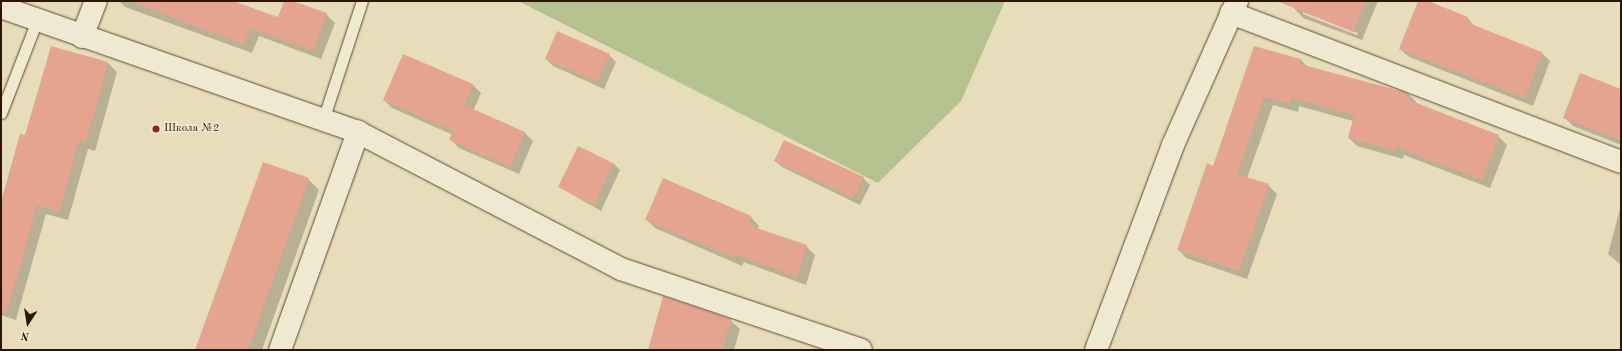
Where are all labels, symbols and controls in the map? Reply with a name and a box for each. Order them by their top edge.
place label: Школа №2 [164,122,219,136]
marker: Школа №2 [151,124,161,134]
north arrow [8,303,48,343]
text: N [20,329,31,341]

